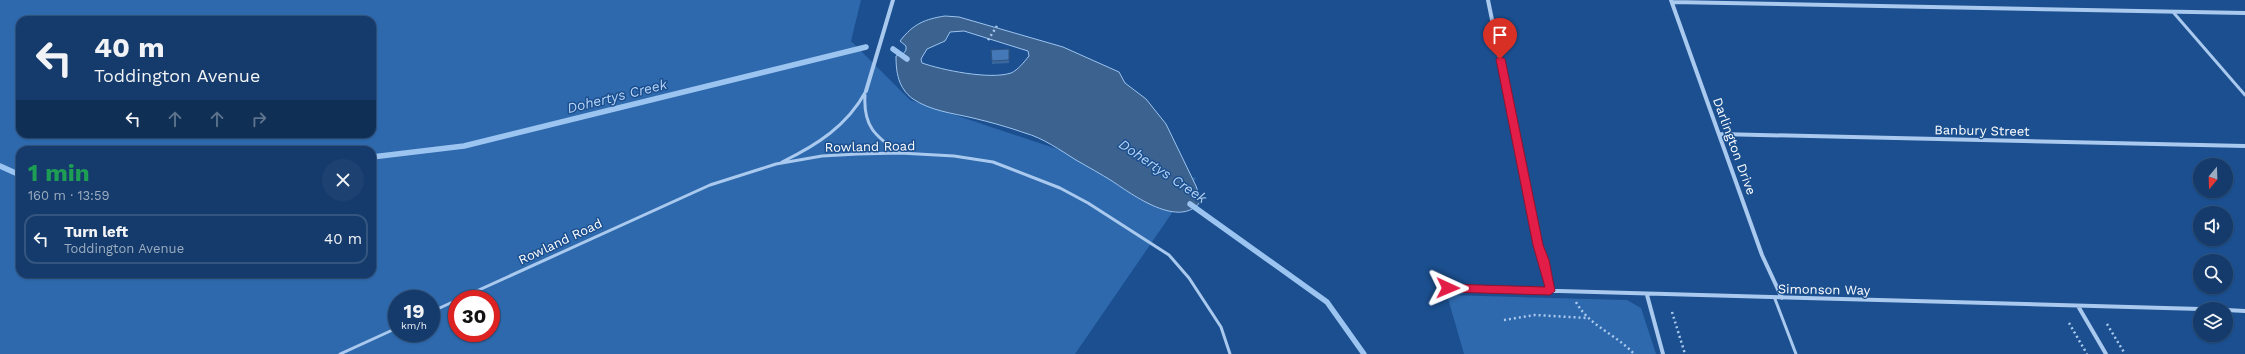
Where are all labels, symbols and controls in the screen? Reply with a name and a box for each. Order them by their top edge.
pin [1483,18,1517,59]
icon: arrive [1489,24,1511,46]
text: 40 m [94,31,164,64]
icon: left [28,32,80,84]
text: Toddington Avenue [94,65,260,86]
water label: Dohertys Creek [565,76,669,116]
street label: Darlington Drive [1710,95,1759,197]
icon: left [122,108,144,130]
icon: ahead [164,108,186,130]
icon: ahead [206,108,228,130]
icon: right [248,108,270,130]
street label: Banbury Street [1934,122,2030,139]
water label: Dohertys Creek [1116,136,1210,206]
street label: Rowland Road [825,138,915,155]
north arrow [2193,158,2233,198]
map controls [2193,158,2233,342]
text: 1 min [28,159,90,187]
button: close [322,159,364,201]
text: 160 m · 13:59 [28,188,110,203]
button: sound [2193,206,2233,246]
street label: Rowland Road [516,216,604,267]
text: Turn left [64,223,128,241]
icon: left [30,228,52,250]
text: 40 m [324,230,362,248]
text: Toddington Avenue [64,241,184,256]
button: search [2193,254,2233,294]
position arrow [1427,267,1469,309]
street label: Simonson Way [1778,281,1871,298]
speed limit sign: 30 [448,290,500,342]
text: 19 [404,299,424,323]
button: layers [2193,302,2233,342]
text: km/h [401,320,427,331]

